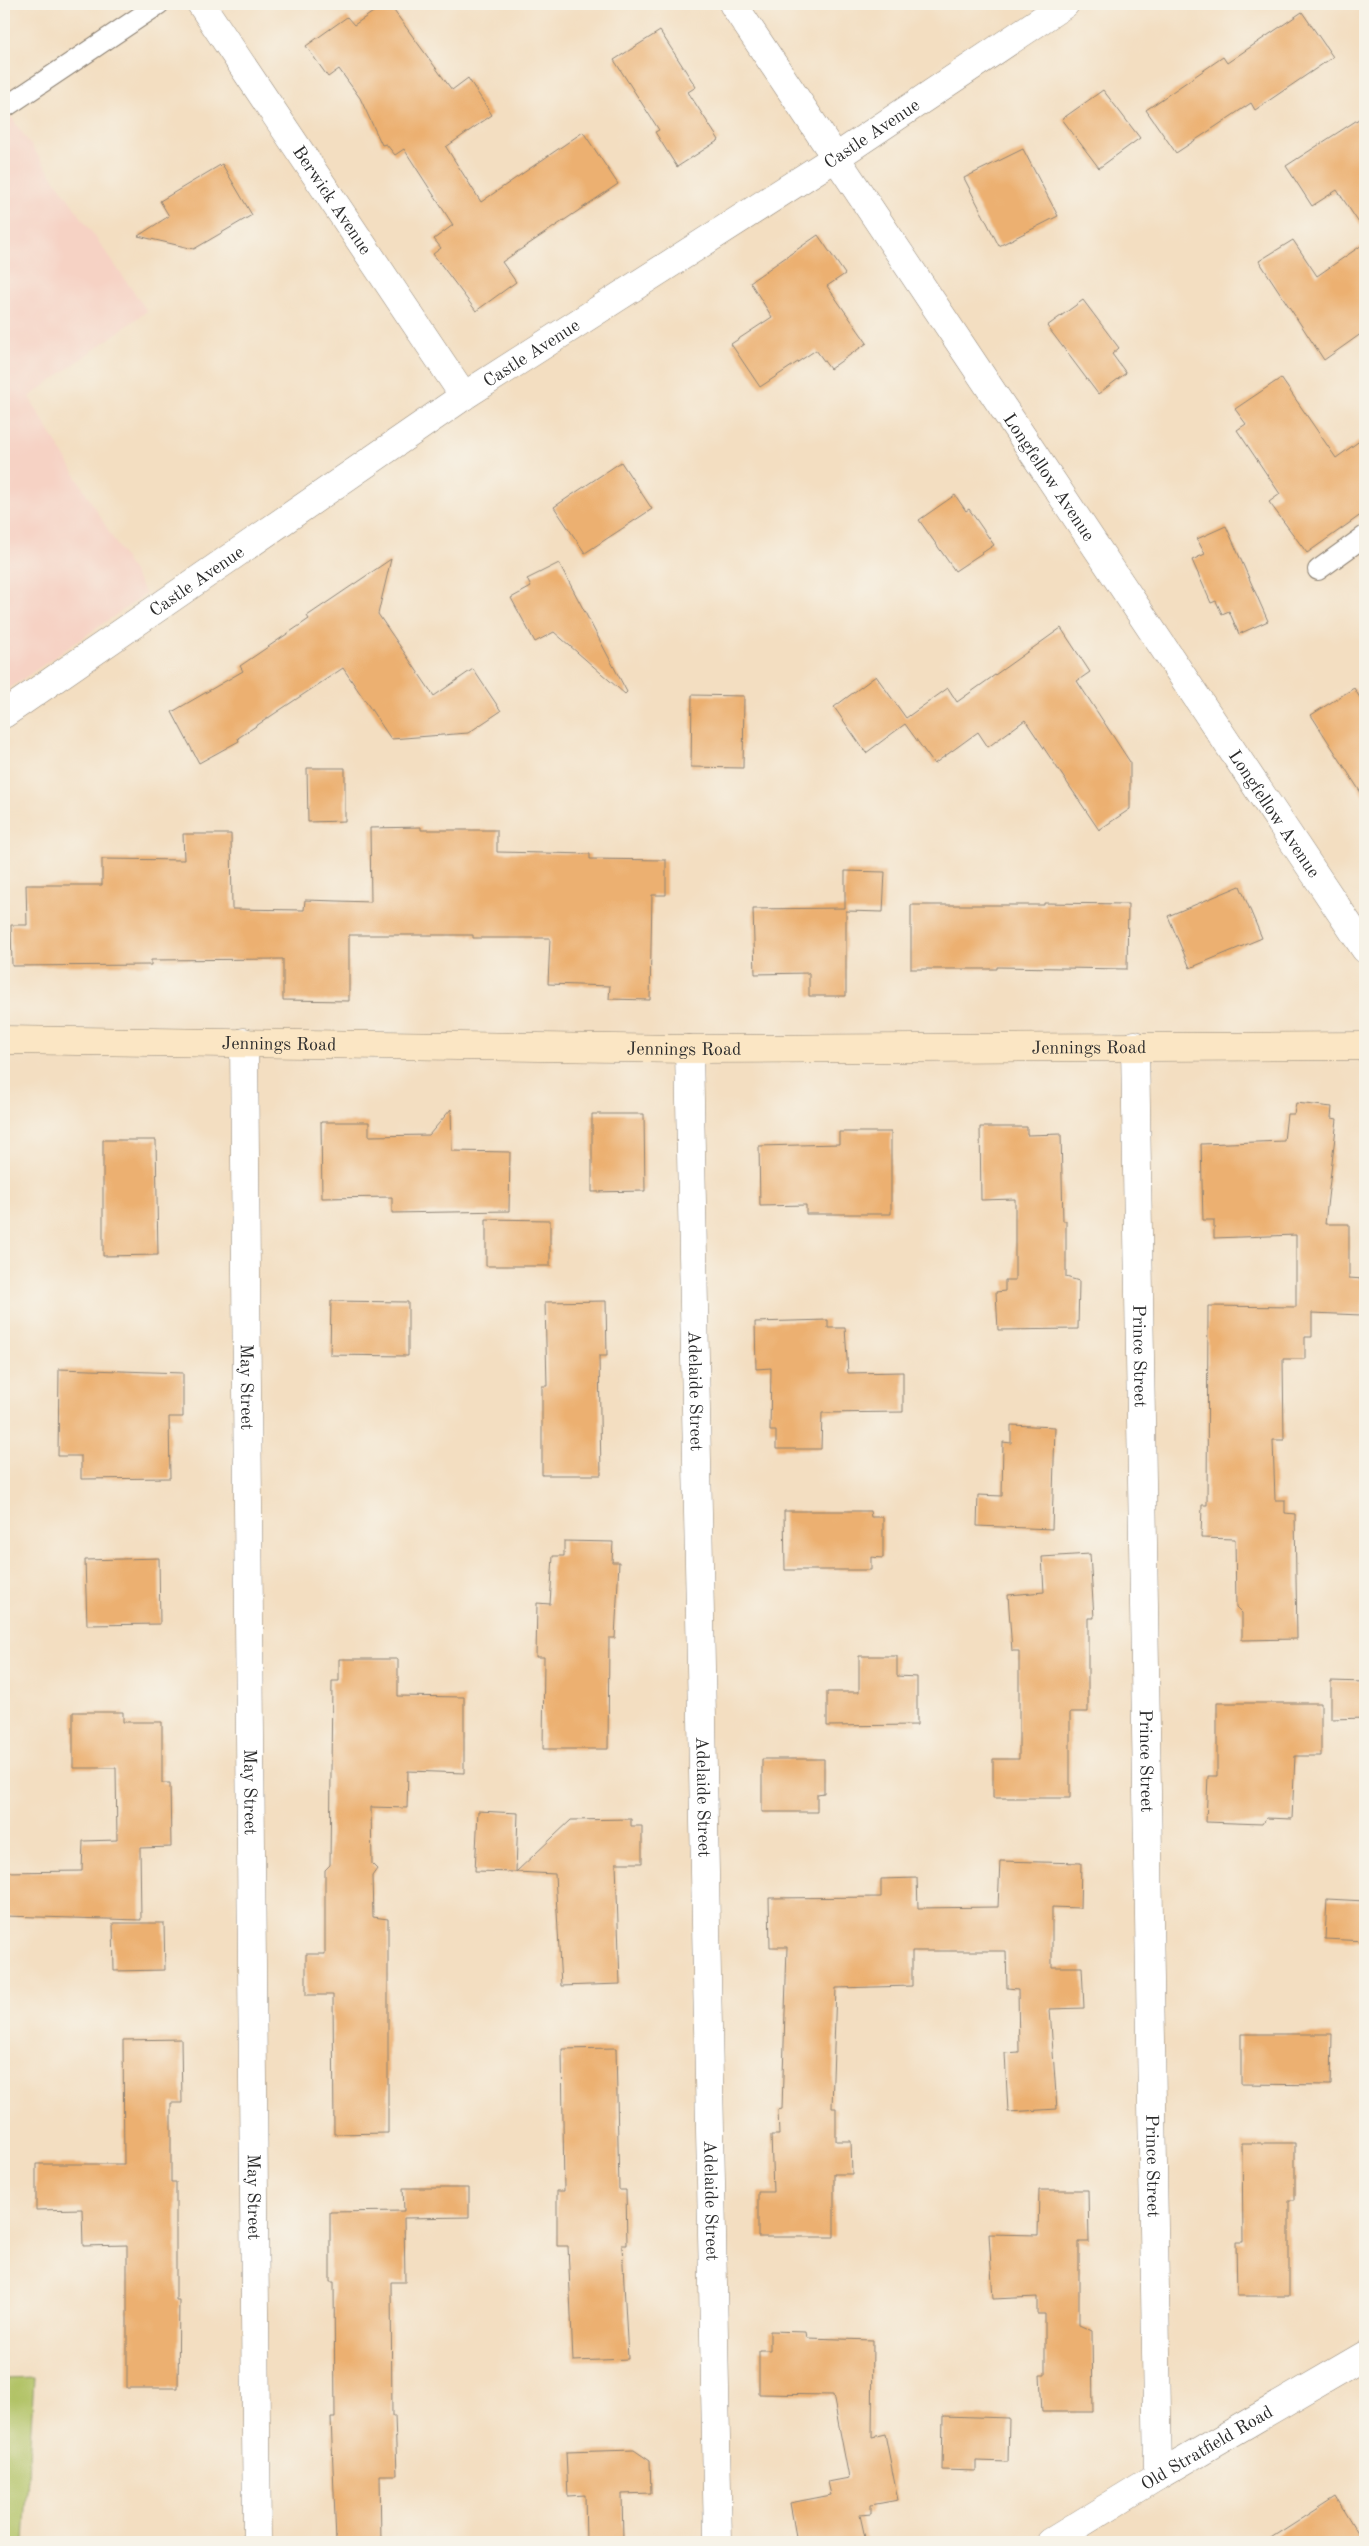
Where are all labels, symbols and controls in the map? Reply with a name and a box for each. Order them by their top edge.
street label: Castle Avenue [821,96,923,172]
street label: Berwick Avenue [289,143,374,258]
street label: Castle Avenue [480,316,583,391]
street label: Longfellow Avenue [999,410,1097,545]
street label: Castle Avenue [146,543,248,621]
street label: Longfellow Avenue [1225,747,1323,881]
street label: Jennings Road [221,1035,336,1054]
street label: Jennings Road [1031,1039,1146,1057]
street label: Jennings Road [626,1040,741,1059]
street label: Prince Street [1129,1304,1149,1408]
street label: Adelaide Street [684,1330,705,1451]
street label: May Street [237,1344,255,1430]
street label: Prince Street [1136,1709,1155,1813]
street label: Adelaide Street [692,1736,713,1857]
street label: May Street [240,1749,259,1835]
street label: Prince Street [1142,2114,1162,2218]
street label: Adelaide Street [700,2140,721,2261]
street label: May Street [244,2154,262,2240]
street label: Old Stratfield Road [1138,2403,1276,2494]

